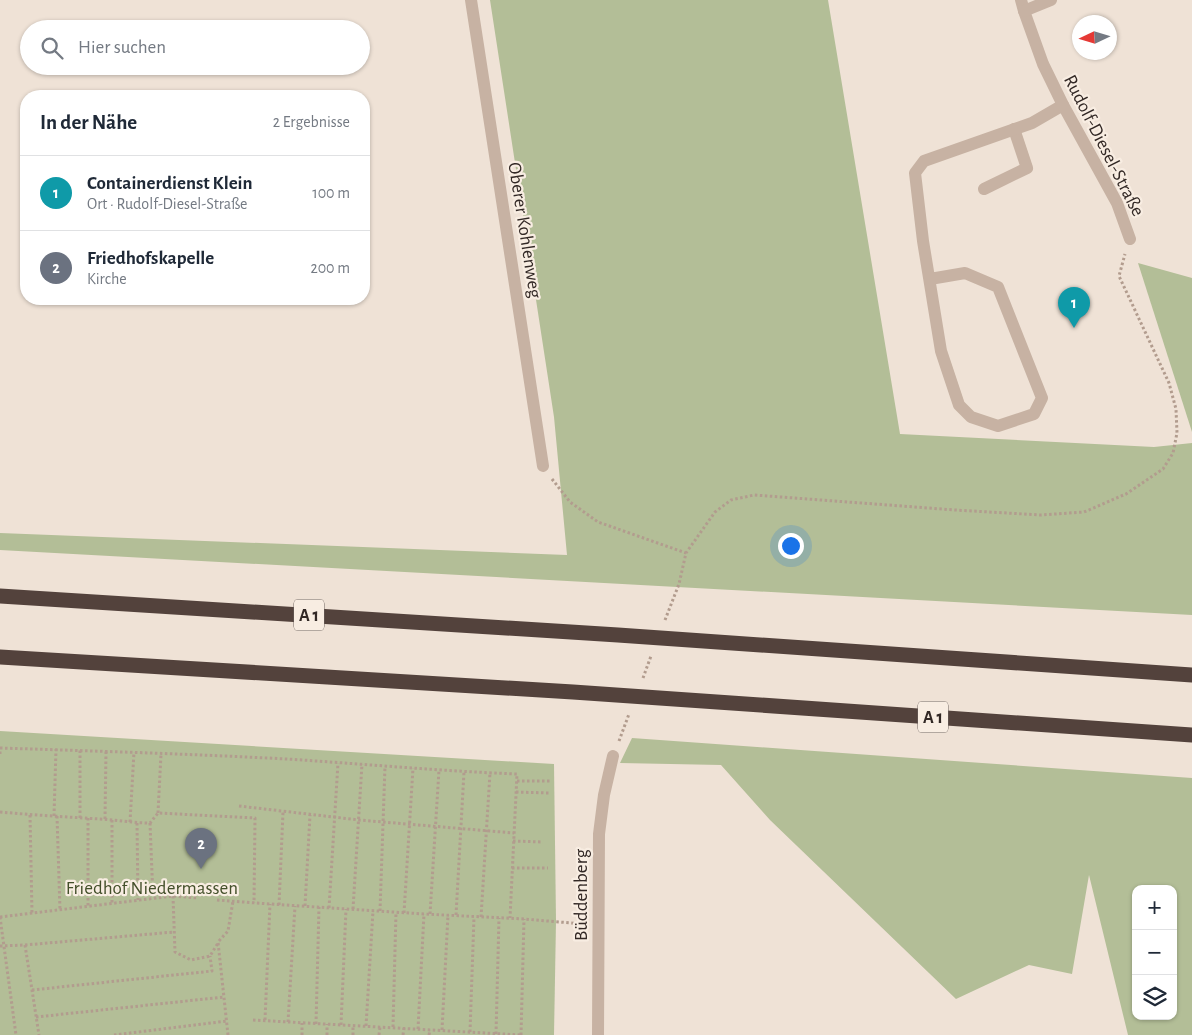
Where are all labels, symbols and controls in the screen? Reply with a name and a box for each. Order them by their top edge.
north arrow [1072,15,1117,60]
search box [20,20,370,75]
icon: search [38,34,66,62]
text: Hier suchen [78,38,166,57]
street label: Rudolf-Diesel-Straße [1060,72,1147,219]
text: In der Nähe [40,112,137,133]
text: 2 Ergebnisse [273,114,350,130]
street label: Oberer Kohlenweg [504,161,545,300]
text: Containerdienst Klein [87,174,253,193]
text: 1 [53,185,59,201]
text: 100 m [312,185,350,201]
text: Ort · Rudolf-Diesel-Straße [87,196,248,212]
text: Friedhofskapelle [87,249,214,268]
text: 2 [52,260,60,276]
text: 200 m [310,260,350,276]
text: Kirche [87,271,127,287]
pin: 1 [1058,287,1090,328]
your location [778,533,804,559]
road number: A 1 [294,600,324,630]
road number: A 1 [918,702,948,732]
pin: 2 [185,828,217,869]
street label: Büddenberg [572,848,591,941]
park label: Friedhof Niedermassen [66,879,238,898]
map controls [1132,885,1177,1020]
button: + [1132,885,1177,930]
button: − [1132,930,1177,975]
button: layers [1132,975,1177,1020]

